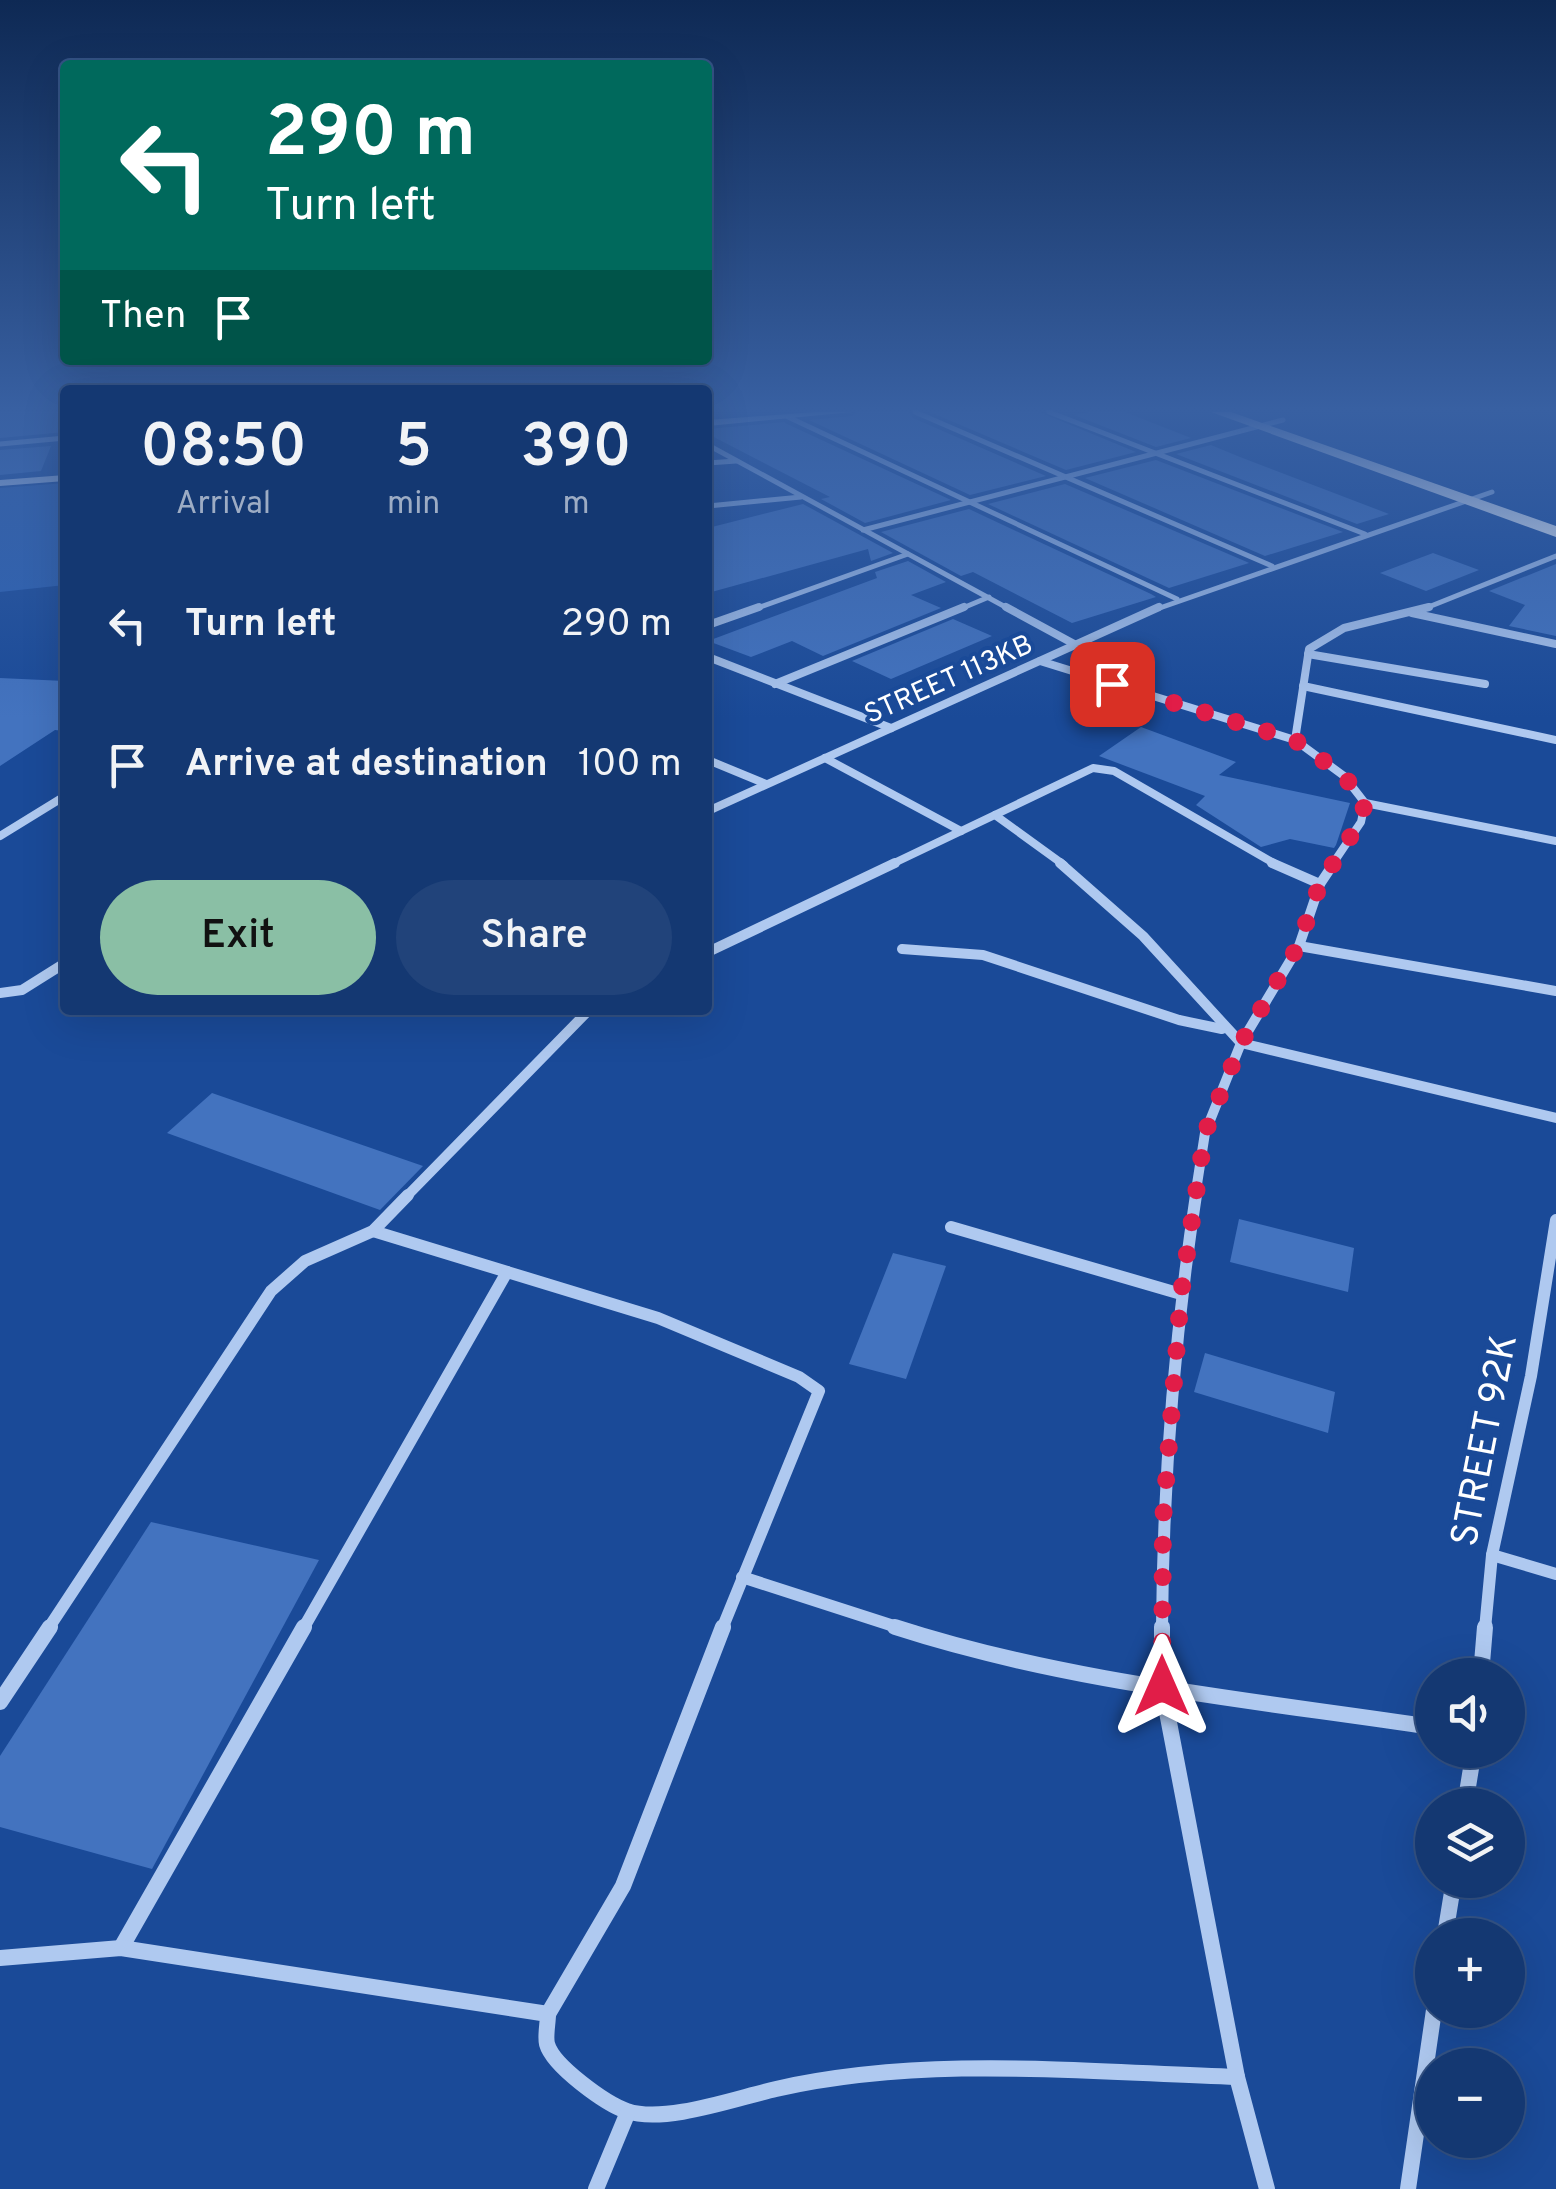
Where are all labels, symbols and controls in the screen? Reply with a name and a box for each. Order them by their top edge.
text: 290 m [265,92,476,181]
icon: left [100,100,230,230]
text: Turn left [265,179,436,236]
icon: arrive [206,290,261,345]
text: Then [100,293,186,342]
text: 08:50 [140,412,307,488]
text: 5 [395,412,432,488]
text: 390 [521,412,632,488]
text: Arrival [176,485,271,525]
text: min [387,485,440,525]
text: m [563,485,590,525]
icon: left [100,598,155,653]
text: Turn left [185,601,337,650]
text: 290 m [561,601,672,650]
street label: STREET 113KB [859,628,1039,734]
pin [1070,642,1155,727]
icon: arrive [1085,657,1140,712]
icon: arrive [100,738,155,793]
text: Arrive at destination [185,741,548,790]
text: 100 m [578,741,682,790]
button: Exit [100,880,376,995]
button: Share [396,880,672,995]
street label: STREET 92K [1442,1330,1531,1551]
position arrow [1110,1634,1214,1738]
map controls [1415,1658,1525,2158]
button: sound [1415,1658,1525,1768]
button: layers [1415,1788,1525,1898]
button: + [1415,1918,1525,2028]
button: − [1415,2048,1525,2158]

